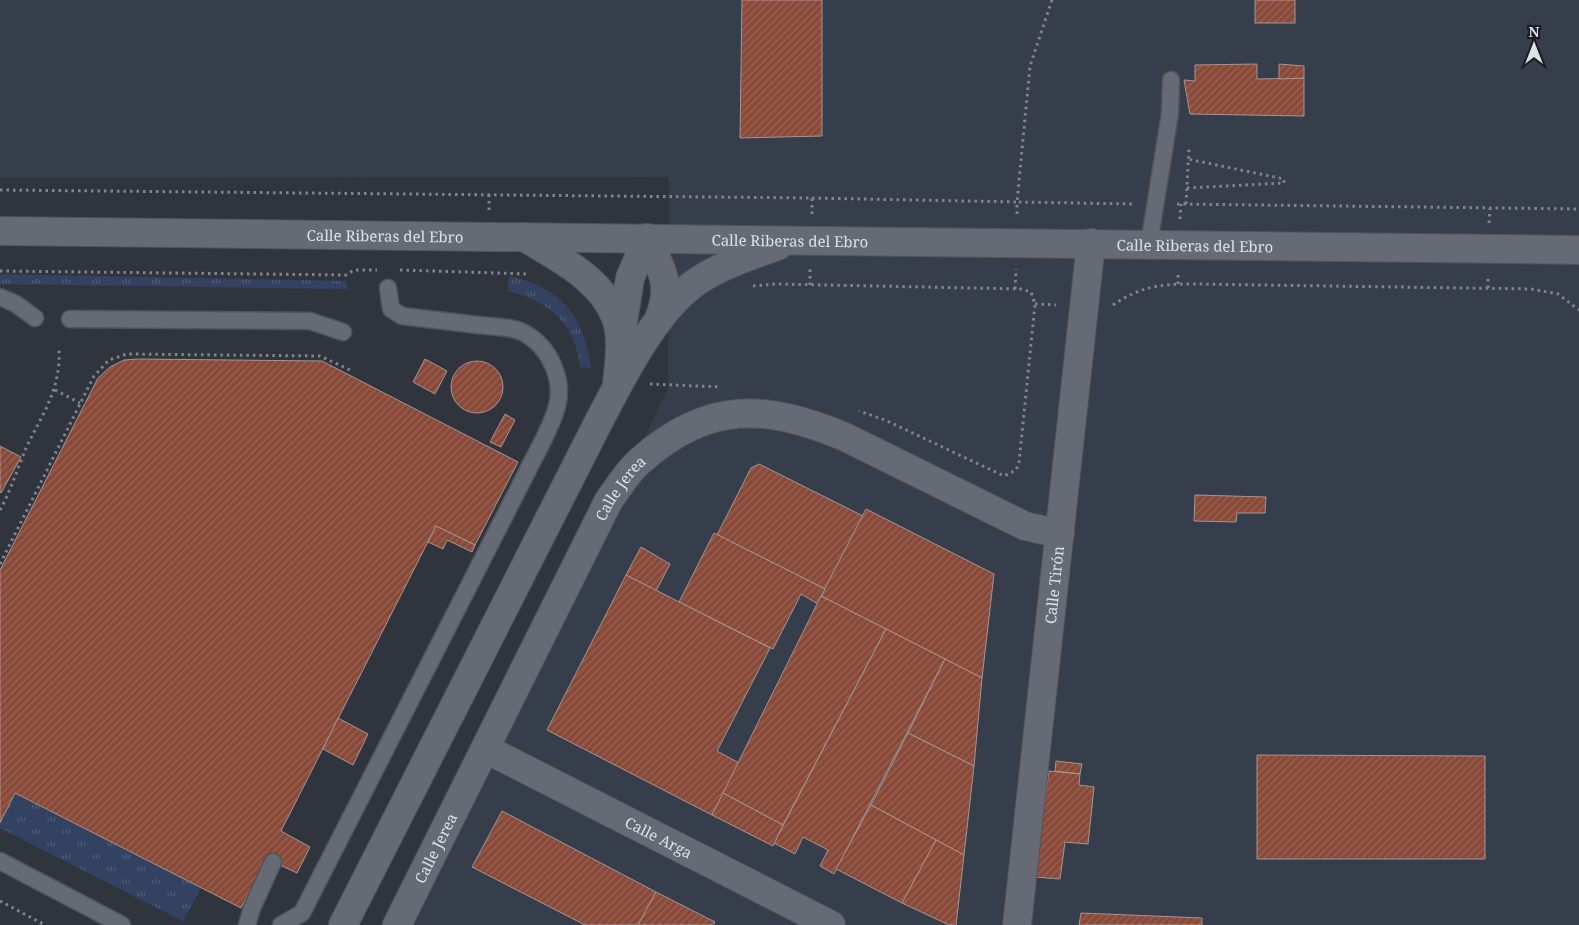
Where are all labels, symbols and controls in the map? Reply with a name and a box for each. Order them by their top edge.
north arrow [1509,20,1559,70]
text: N [1528,22,1540,41]
street label: Calle Riberas del Ebro [306,225,464,247]
street label: Calle Riberas del Ebro [711,230,868,251]
street label: Calle Riberas del Ebro [1116,234,1273,256]
street label: Calle Jerea [590,451,650,524]
street label: Calle Tirón [1040,545,1068,625]
street label: Calle Jerea [410,810,461,886]
street label: Calle Arga [622,812,696,863]

